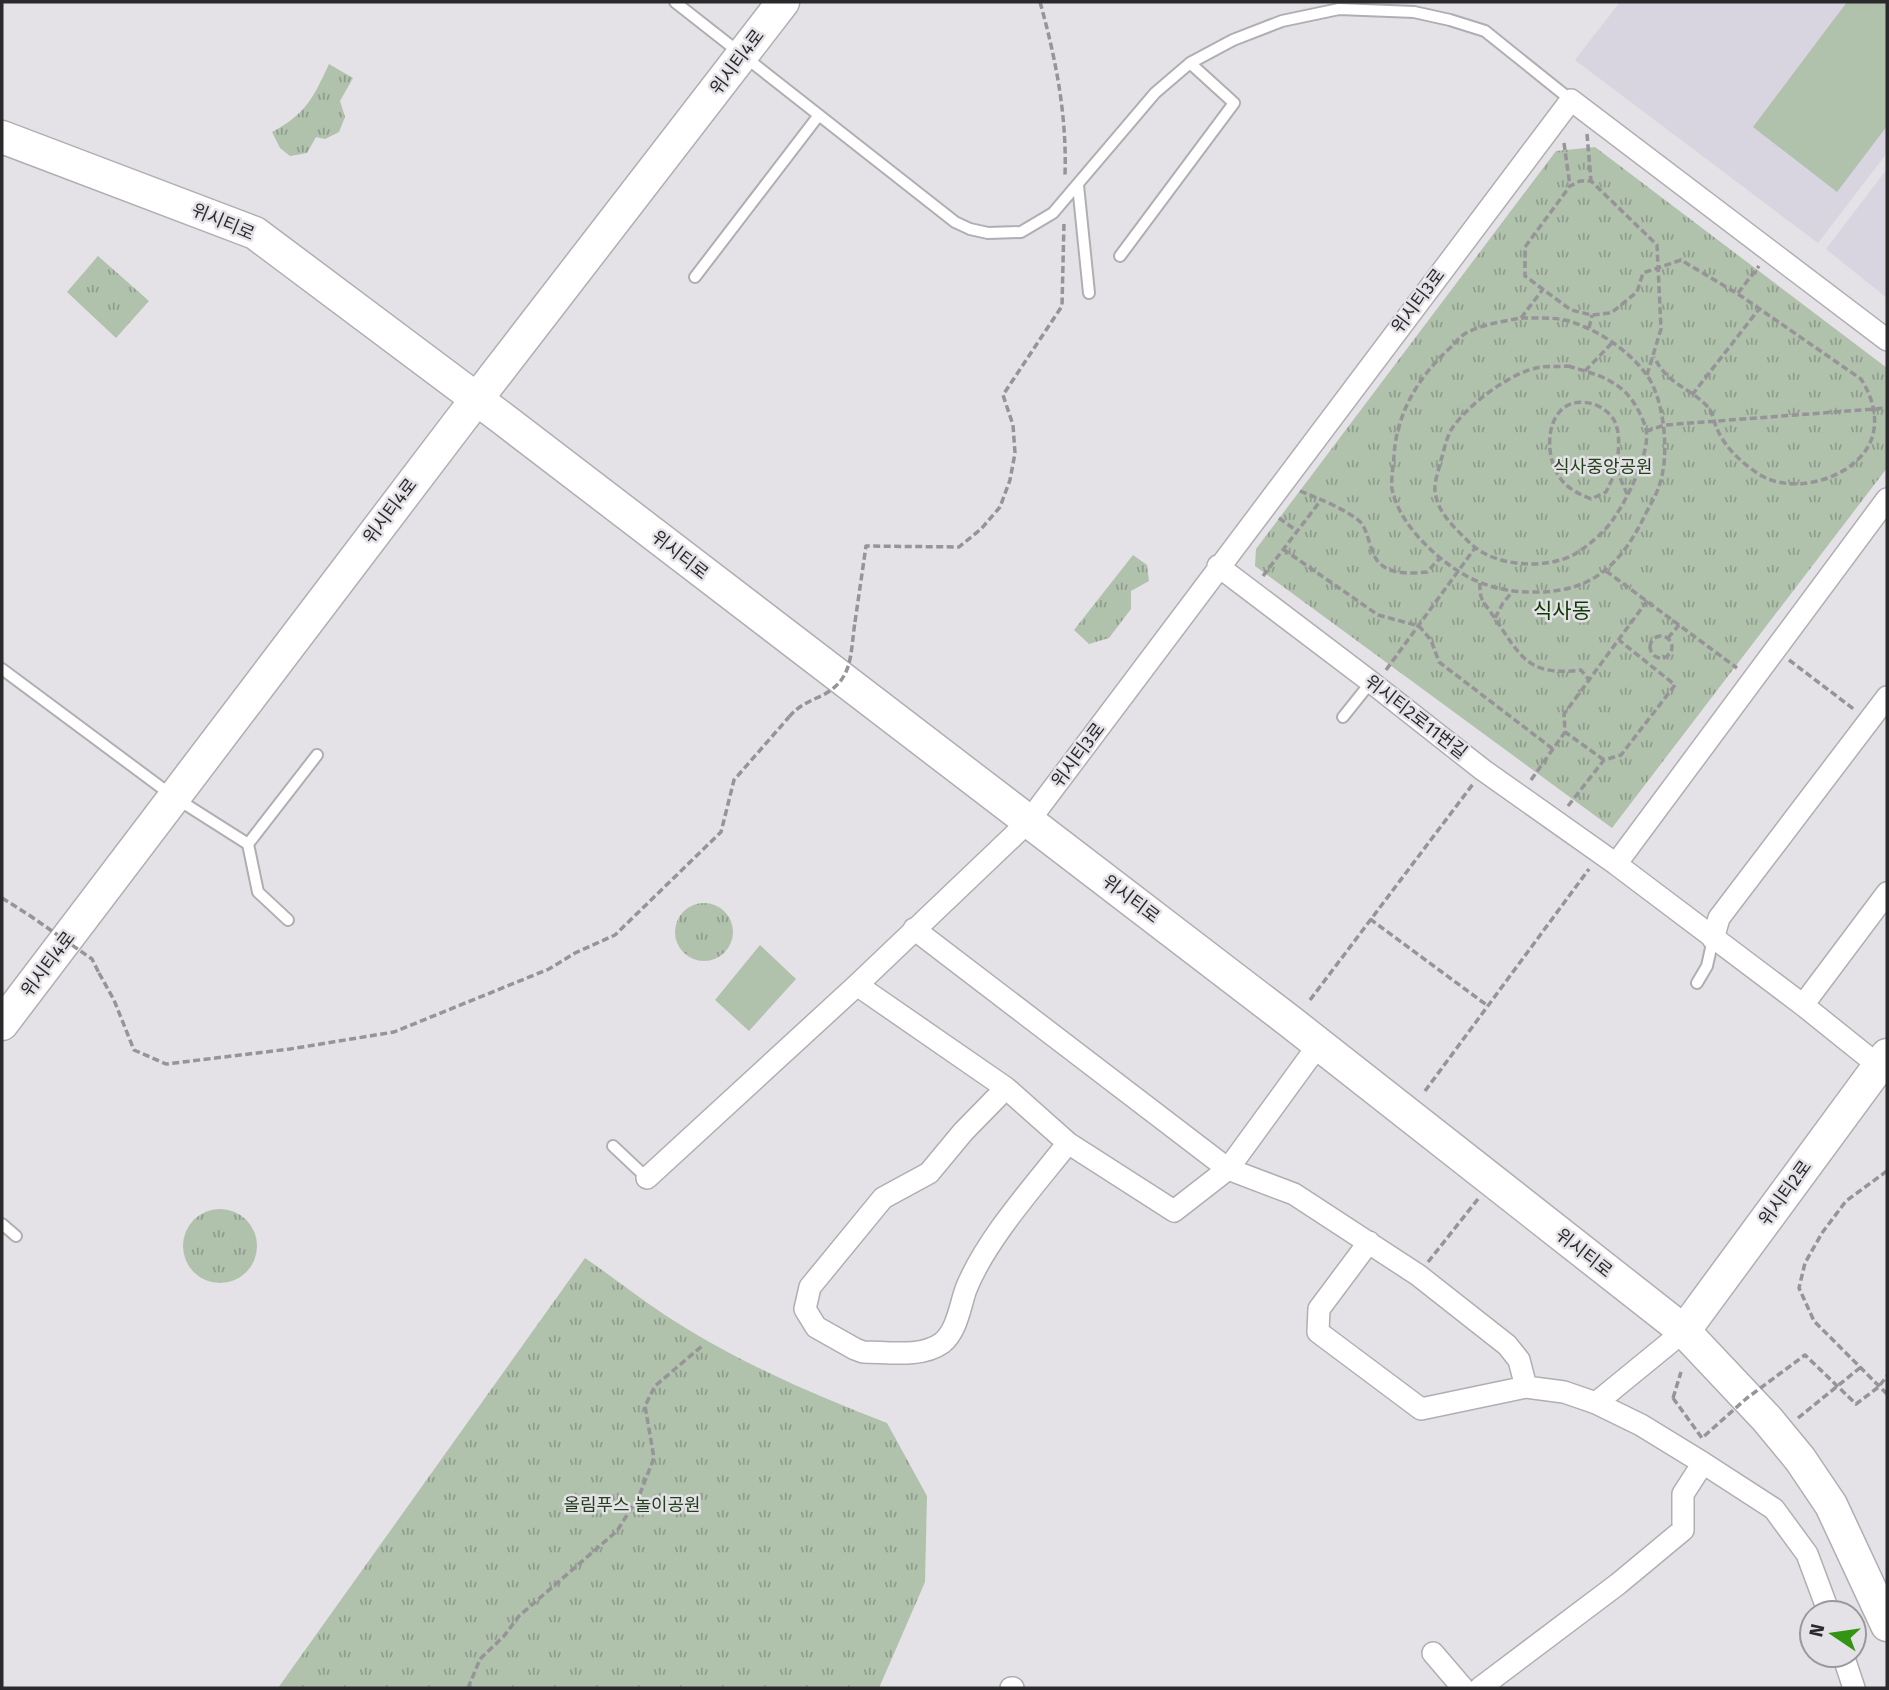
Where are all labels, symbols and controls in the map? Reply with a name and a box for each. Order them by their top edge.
street label: 위시티4로 [705,25,769,99]
street label: 위시티로 [188,199,258,245]
street label: 위시티3로 [1387,264,1449,338]
park label: 식사중앙공원 [1553,456,1653,478]
street label: 위시티4로 [358,474,422,548]
street label: 위시티로 [647,526,713,584]
district label: 식사동 [1533,598,1591,624]
street label: 위시티2로11번길 [1361,670,1471,764]
street label: 위시티3로 [1047,718,1109,792]
street label: 위시티로 [1098,870,1164,928]
street label: 위시티4로 [16,927,80,1001]
street label: 위시티2로 [1754,1156,1816,1230]
street label: 위시티로 [1551,1224,1617,1282]
park label: 올림푸스 놀이공원 [563,1494,701,1516]
north arrow [1798,1599,1868,1669]
text: N [1804,1622,1830,1639]

